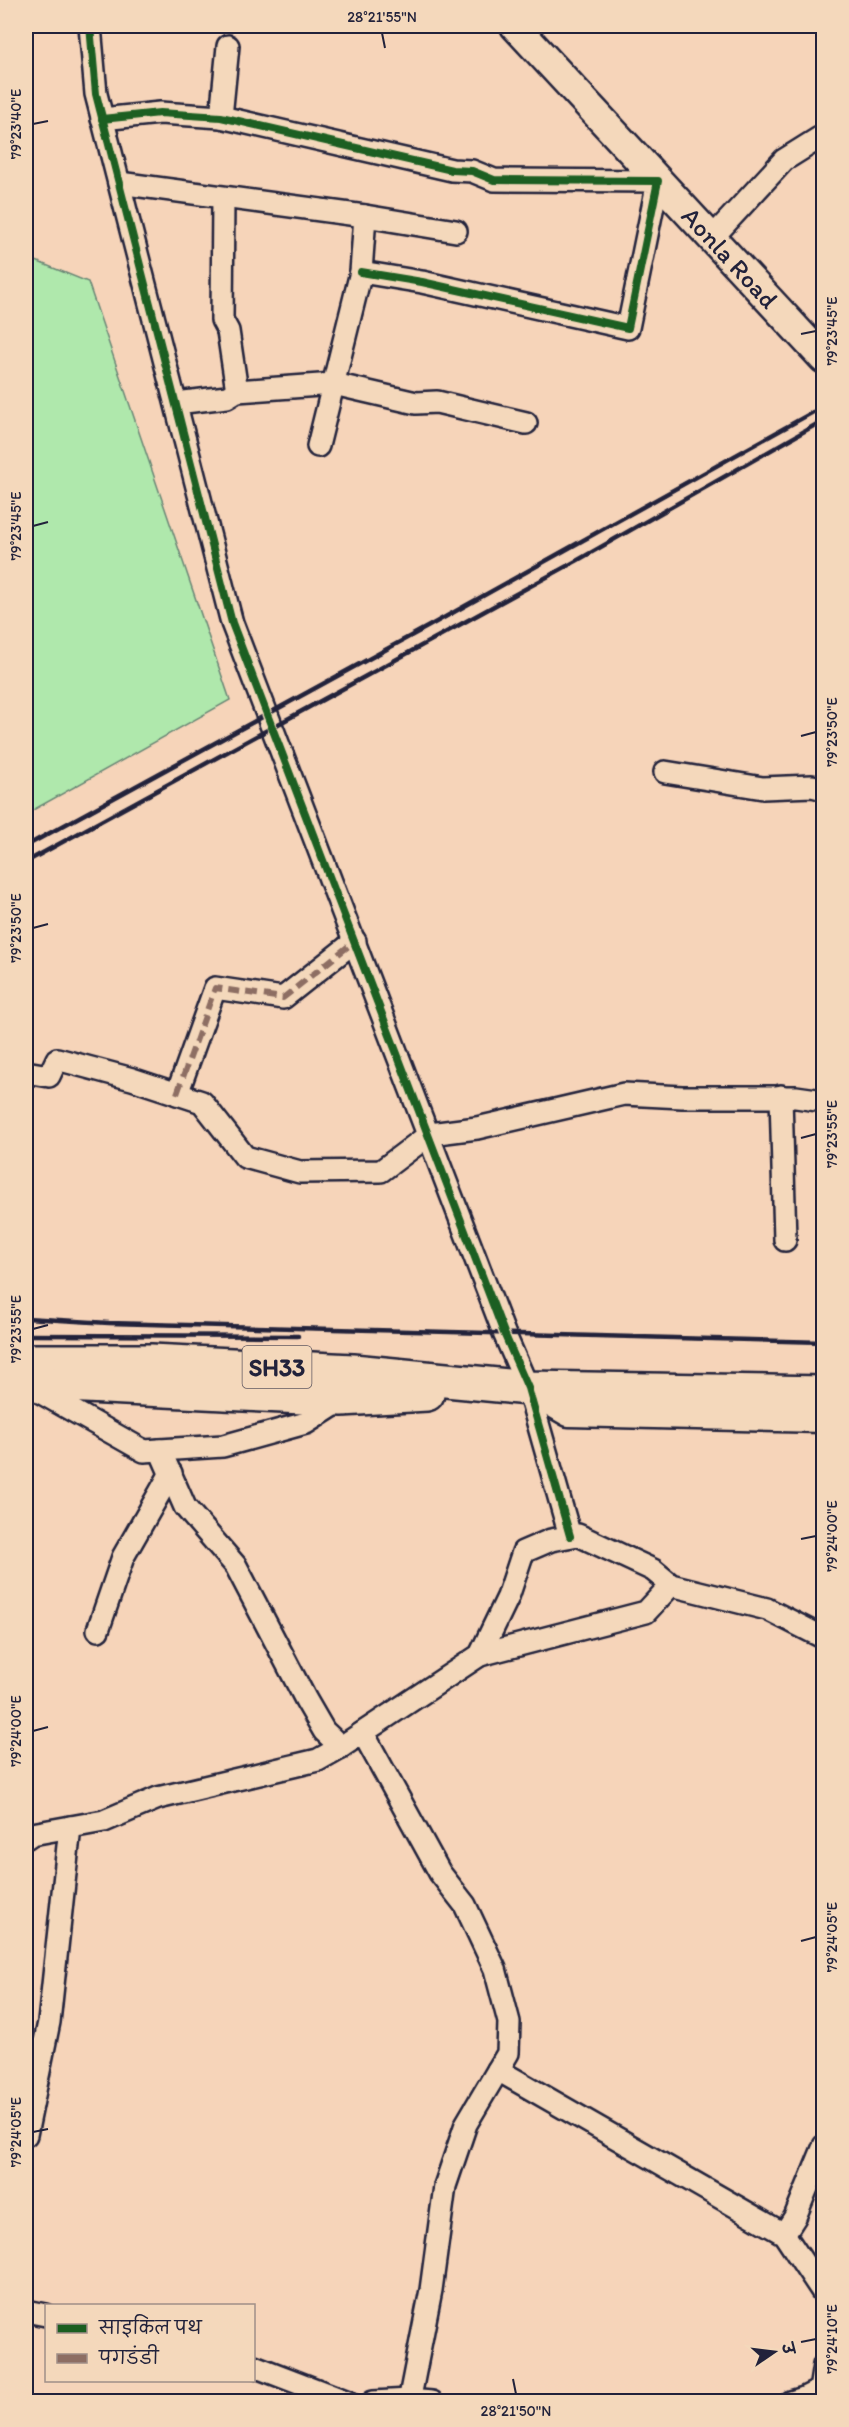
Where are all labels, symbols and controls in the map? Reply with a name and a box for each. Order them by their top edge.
text: 28°21'55"N [347,8,417,26]
text: 79°23'40"E [7,89,25,159]
street label: Aonla Road [675,200,785,315]
text: 79°23'45"E [823,296,841,366]
text: 79°23'45"E [7,491,25,561]
text: 79°23'50"E [823,697,841,767]
text: 79°23'50"E [7,893,25,963]
text: 79°23'55"E [823,1100,841,1168]
text: 79°23'55"E [7,1295,25,1363]
road number: SH33 [242,1346,312,1388]
text: 79°24'00"E [823,1500,841,1572]
text: 79°24'00"E [7,1695,25,1767]
text: 79°24'05"E [823,1902,841,1972]
text: 79°24'05"E [7,2097,25,2167]
legend [45,2304,255,2382]
text: 79°24'10"E [823,2304,841,2374]
text: साइकिल पथ [98,2314,203,2339]
north arrow [744,2322,804,2382]
text: उ [777,2339,799,2357]
text: पगडंडी [98,2344,159,2369]
text: 28°21'50"N [481,2402,551,2420]

